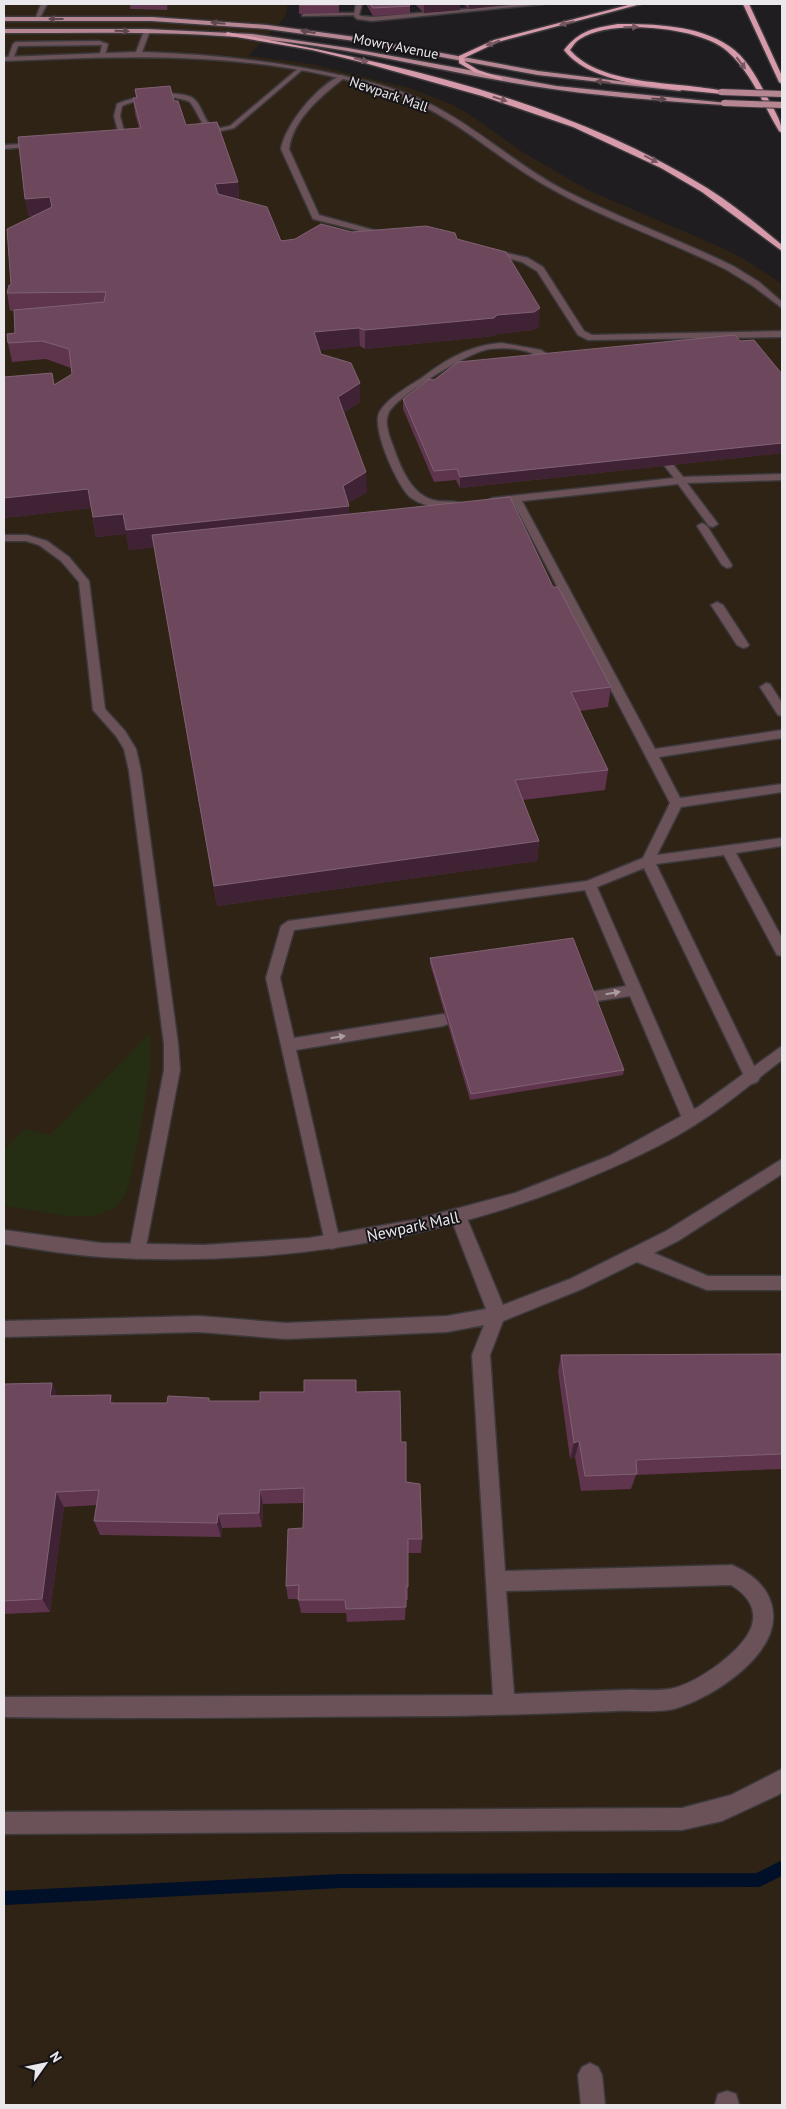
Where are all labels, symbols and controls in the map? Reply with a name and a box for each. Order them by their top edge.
one-way arrow [47,15,63,23]
one-way arrow [210,19,226,27]
one-way arrow [560,19,575,27]
one-way arrow [623,22,639,30]
one-way arrow [115,27,131,35]
one-way arrow [300,28,316,36]
street label: Mowry Avenue [352,29,440,63]
one-way arrow [486,40,501,47]
one-way arrow [353,56,368,64]
one-way arrow [736,56,747,69]
street label: Newpark Mall [347,72,431,116]
one-way arrow [594,78,610,86]
one-way arrow [493,95,508,103]
one-way arrow [652,95,668,103]
one-way arrow [644,155,658,163]
one-way arrow [605,989,621,997]
one-way arrow [330,1033,346,1041]
street label: Newpark Mall [365,1206,461,1246]
north arrow [20,2039,70,2089]
text: N [46,2048,66,2066]

